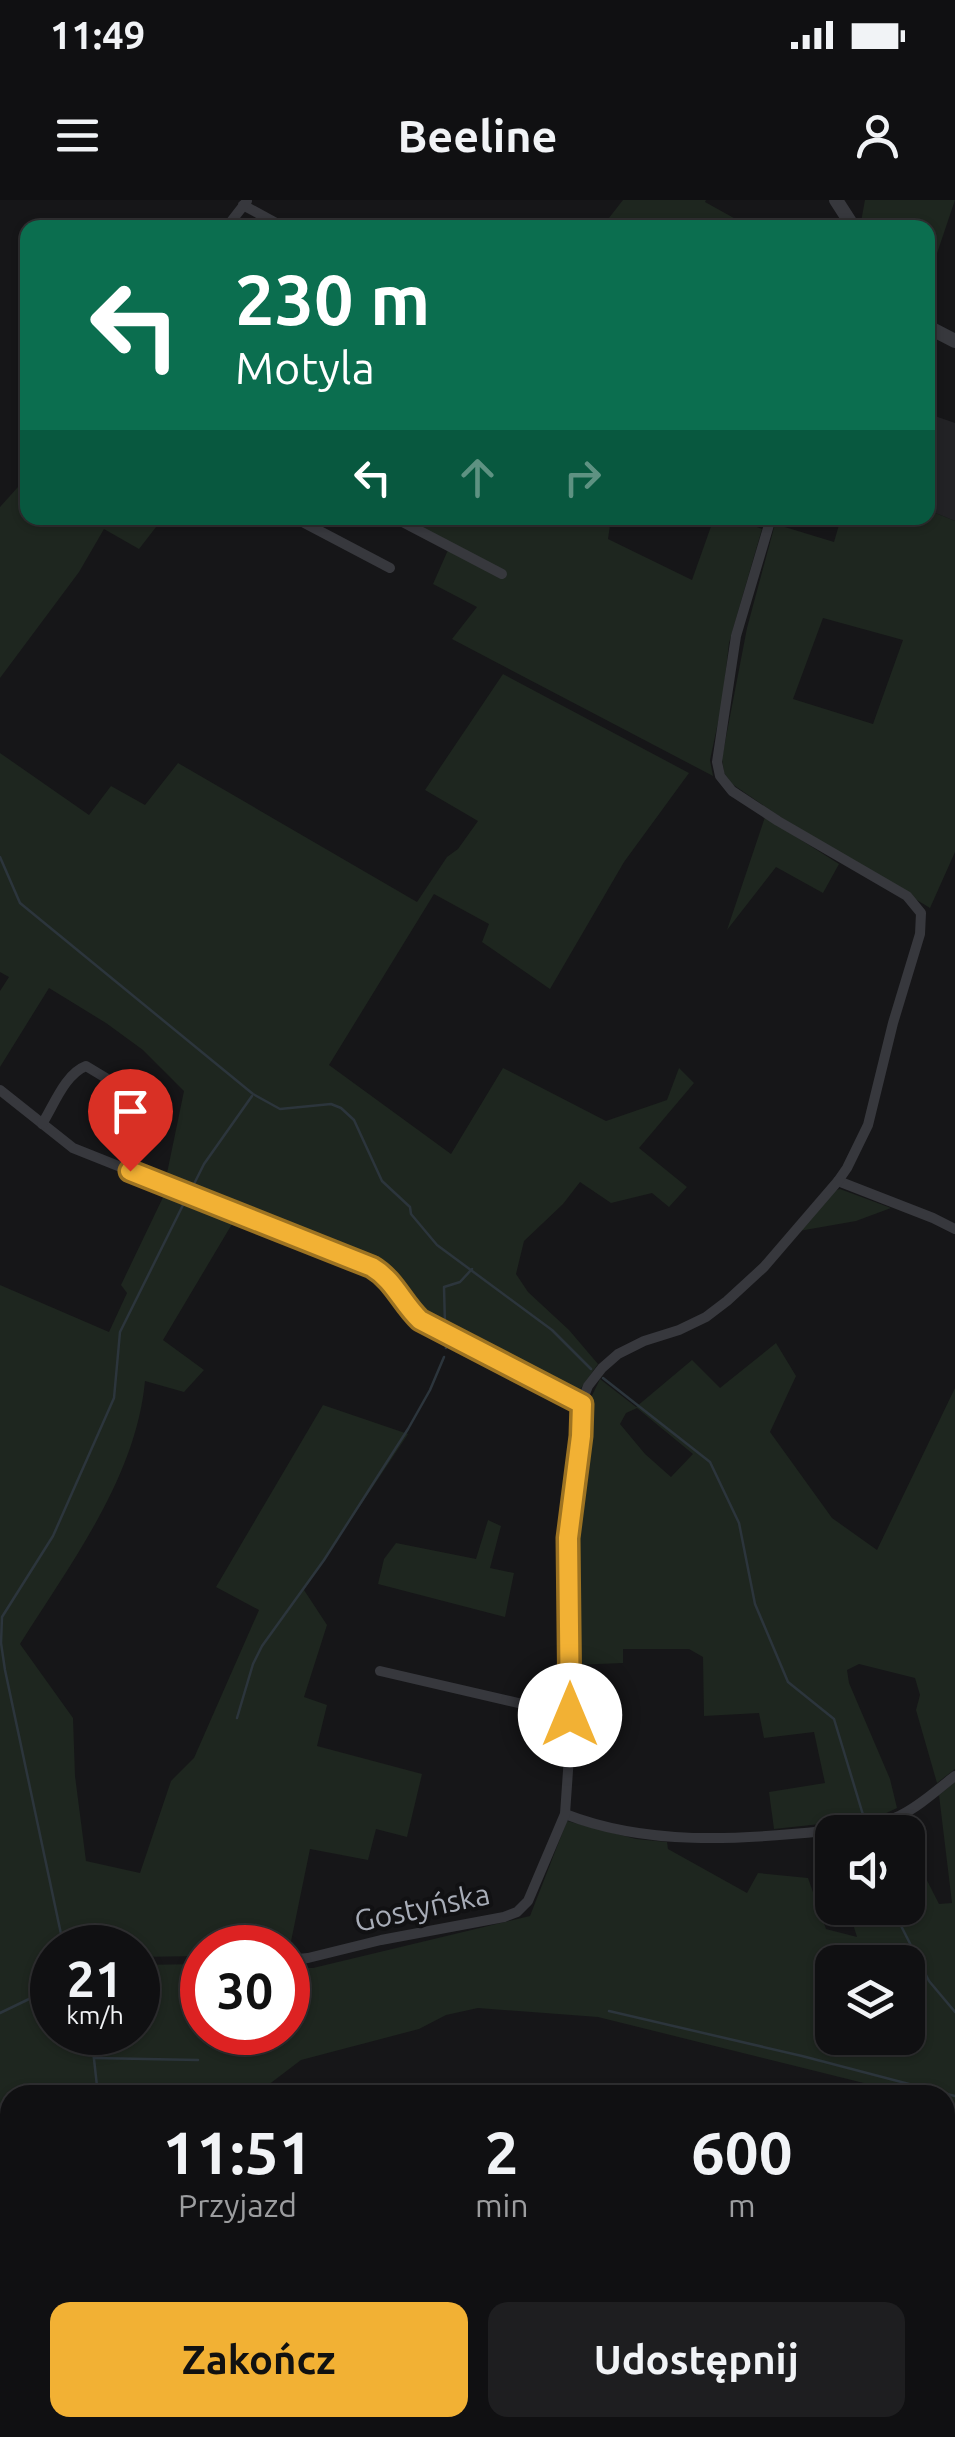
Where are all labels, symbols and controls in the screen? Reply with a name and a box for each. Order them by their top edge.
text: 11:49 [50,14,145,56]
icon: menu [50,108,105,163]
icon: person [850,108,905,163]
text: Beeline [397,110,558,161]
icon: left [70,260,200,390]
text: 230 m [235,260,430,338]
text: Motyla [235,342,375,393]
icon: left [345,450,400,505]
icon: ahead [450,450,505,505]
icon: right [555,450,610,505]
pin [88,1069,173,1172]
icon: arrive [103,1084,158,1139]
position arrow [518,1663,622,1767]
map controls [815,1815,925,2055]
button: sound [815,1815,925,1925]
street label: Gostyńska [351,1876,493,1938]
speed limit sign: 30 [180,1925,310,2055]
button: layers [815,1945,925,2055]
text: 21 [67,1950,123,2006]
text: km/h [66,2001,124,2029]
text: 11:51 [162,2118,313,2185]
text: 2 [485,2118,519,2185]
text: 600 [691,2118,793,2185]
text: Przyjazd [178,2187,297,2223]
text: min [475,2187,529,2223]
text: m [728,2187,756,2223]
button: Zakończ [50,2302,468,2417]
button: Udostępnij [488,2302,905,2417]

